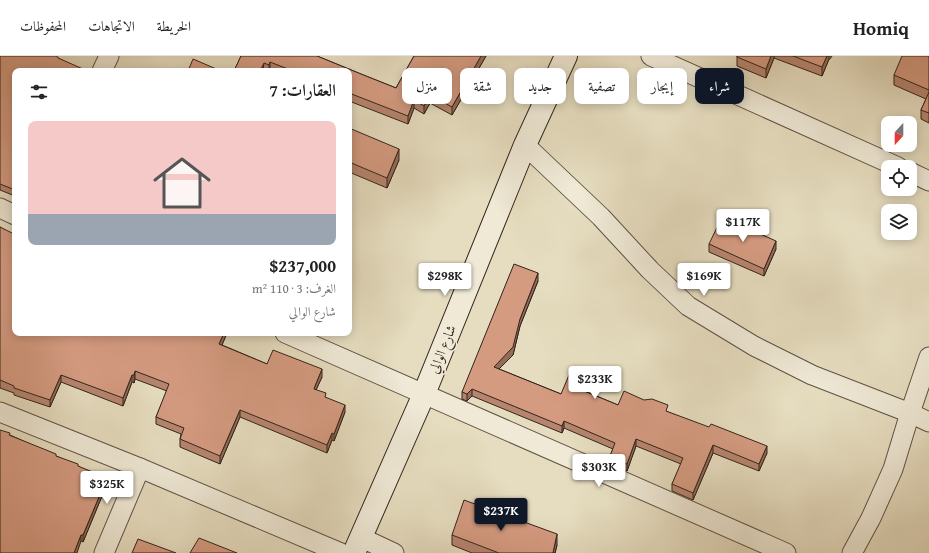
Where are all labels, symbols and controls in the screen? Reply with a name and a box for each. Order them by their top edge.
text: Homiq [853,14,909,42]
text: المحفوظات [20,16,66,36]
text: الاتجاهات [88,16,135,36]
text: الخريطة [157,16,191,36]
chip: منزل [402,68,452,104]
chip: شقة [460,68,506,104]
chip: جديد [514,68,566,104]
chip: تصفية [574,68,629,104]
chip: إيجار [637,68,687,104]
chip: شراء [695,68,744,104]
text: العقارات: 7 [269,77,336,102]
icon: filters [28,81,50,103]
north arrow [881,116,917,152]
map controls [881,116,917,240]
icon: home [146,147,218,219]
button: locate [881,160,917,196]
button: layers [881,204,917,240]
pin: $117K [715,209,771,243]
text: $117K [725,212,761,231]
text: $237,000 [270,253,336,278]
pin: $298K [417,263,473,297]
pin: $169K [676,263,732,297]
text: $298K [427,266,463,285]
text: $169K [686,266,722,285]
text: الغرف: 3 · 110 m² [252,279,336,298]
text: شارع الوالي [289,302,336,321]
street label: شارع الوالي [423,322,463,377]
pin: $233K [567,366,623,400]
text: $233K [577,369,613,388]
pin: $303K [571,454,627,488]
text: $303K [581,457,617,476]
pin: $325K [79,471,135,505]
text: $325K [89,474,125,493]
pin: $237K [473,498,529,532]
text: $237K [483,501,519,520]

